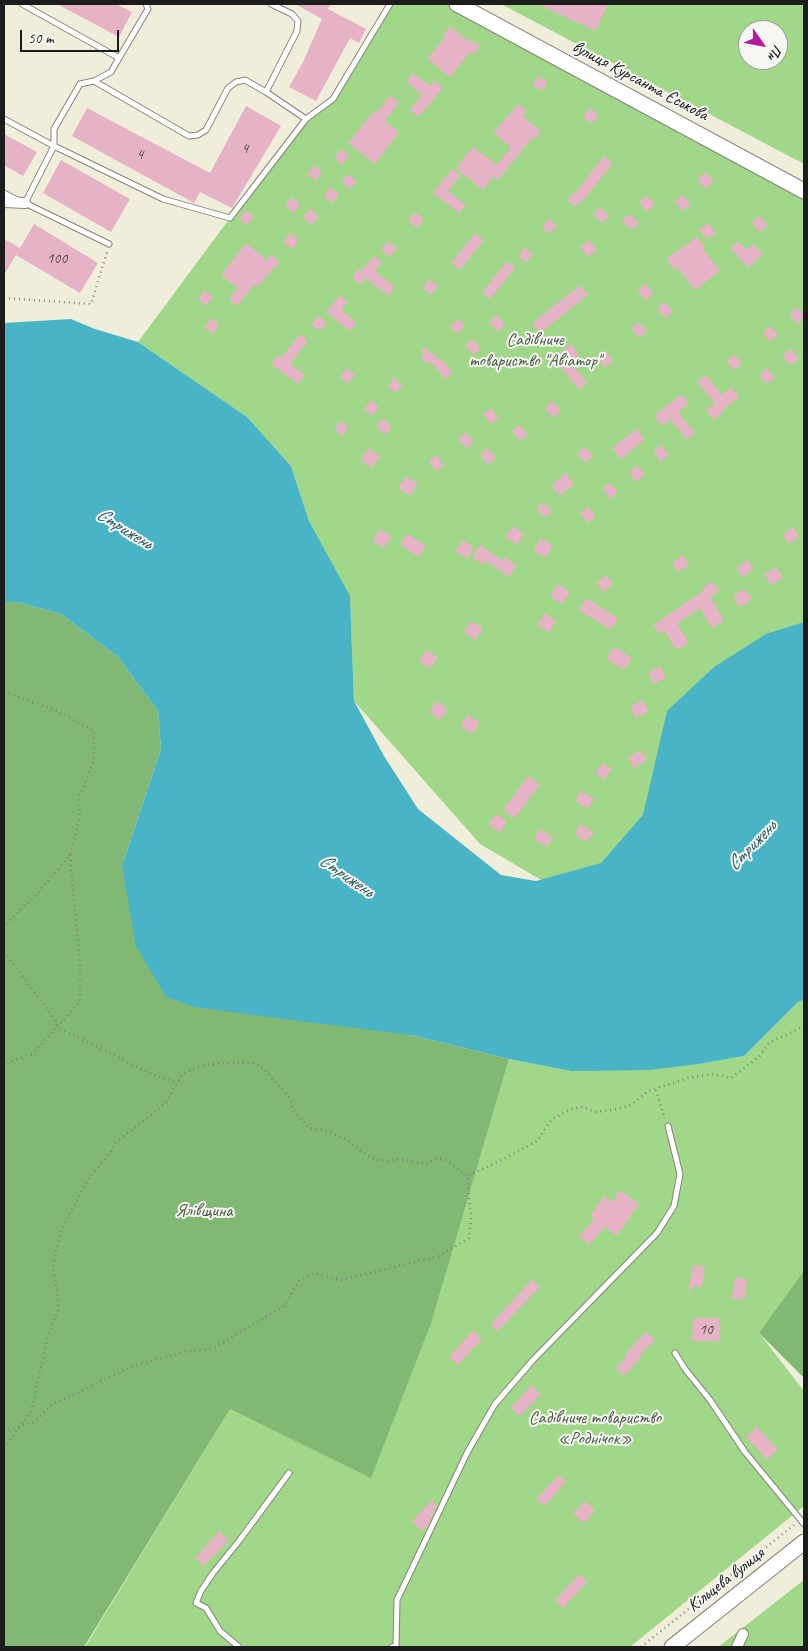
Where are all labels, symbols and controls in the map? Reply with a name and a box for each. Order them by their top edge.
scale bar [22,20,121,52]
north arrow [738,20,788,70]
text: 50 m [28,29,54,48]
street label: вулиця Курсанта Єськова [568,36,712,126]
text: Пн [764,42,786,64]
house number: 4 [242,140,248,158]
house number: 4 [137,146,143,164]
house number: 100 [47,250,67,268]
park label: Садівниче товариство "Авіатор" [469,329,601,372]
water label: Стрижень [92,503,156,555]
water label: Стрижень [723,816,781,876]
water label: Стрижень [315,849,377,903]
park label: Ялівщина [175,1200,233,1222]
house number: 10 [699,1321,713,1339]
park label: Садівниче товариство «Роднічок» [529,1407,661,1450]
street label: Кільцева вулиця [683,1543,769,1617]

